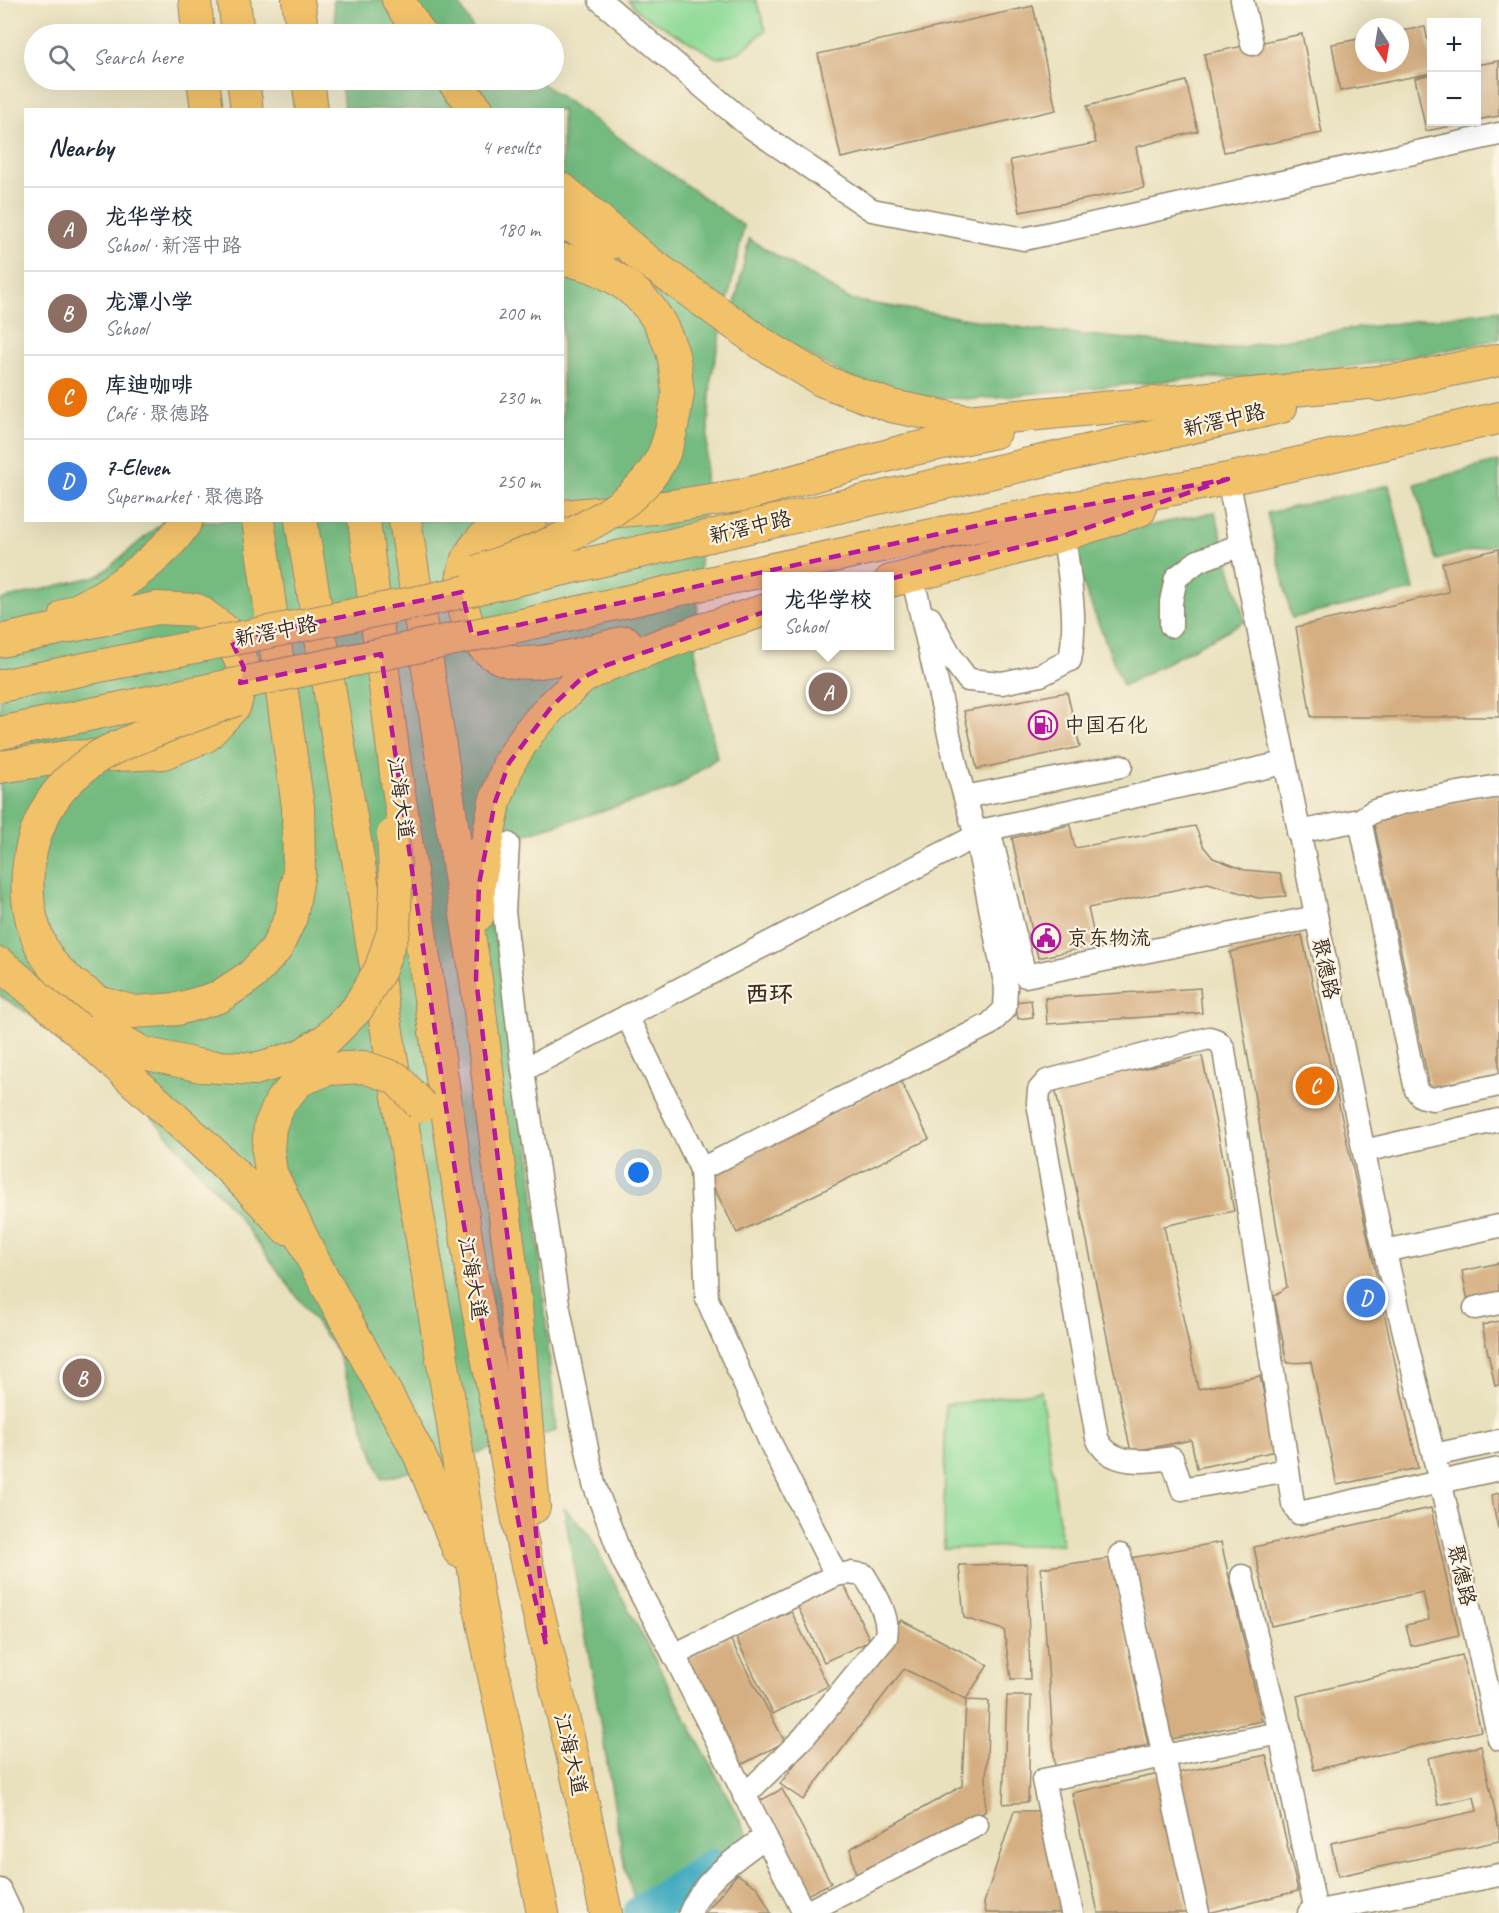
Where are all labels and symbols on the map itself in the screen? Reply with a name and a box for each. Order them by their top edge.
north arrow [1355,18,1409,72]
street label: 新滘中路 [1180,398,1268,442]
street label: 新滘中路 [706,505,794,549]
street label: 新滘中路 [232,610,320,652]
pin: A [808,670,848,714]
fuel station icon: 中国石化 [1027,709,1059,741]
place label: 中国石化 [1064,712,1148,738]
street label: 江海大道 [382,755,420,841]
public building icon: 京东物流 [1030,922,1062,954]
place label: 京东物流 [1067,925,1151,951]
street label: 聚德路 [1307,934,1345,1002]
district label: 西环 [745,979,793,1009]
pin: C [1296,1064,1334,1108]
your location [624,1158,653,1187]
street label: 江海大道 [453,1234,493,1322]
pin: D [1346,1276,1386,1320]
pin: B [62,1356,101,1400]
street label: 聚德路 [1442,1541,1482,1609]
street label: 江海大道 [549,1710,593,1798]

